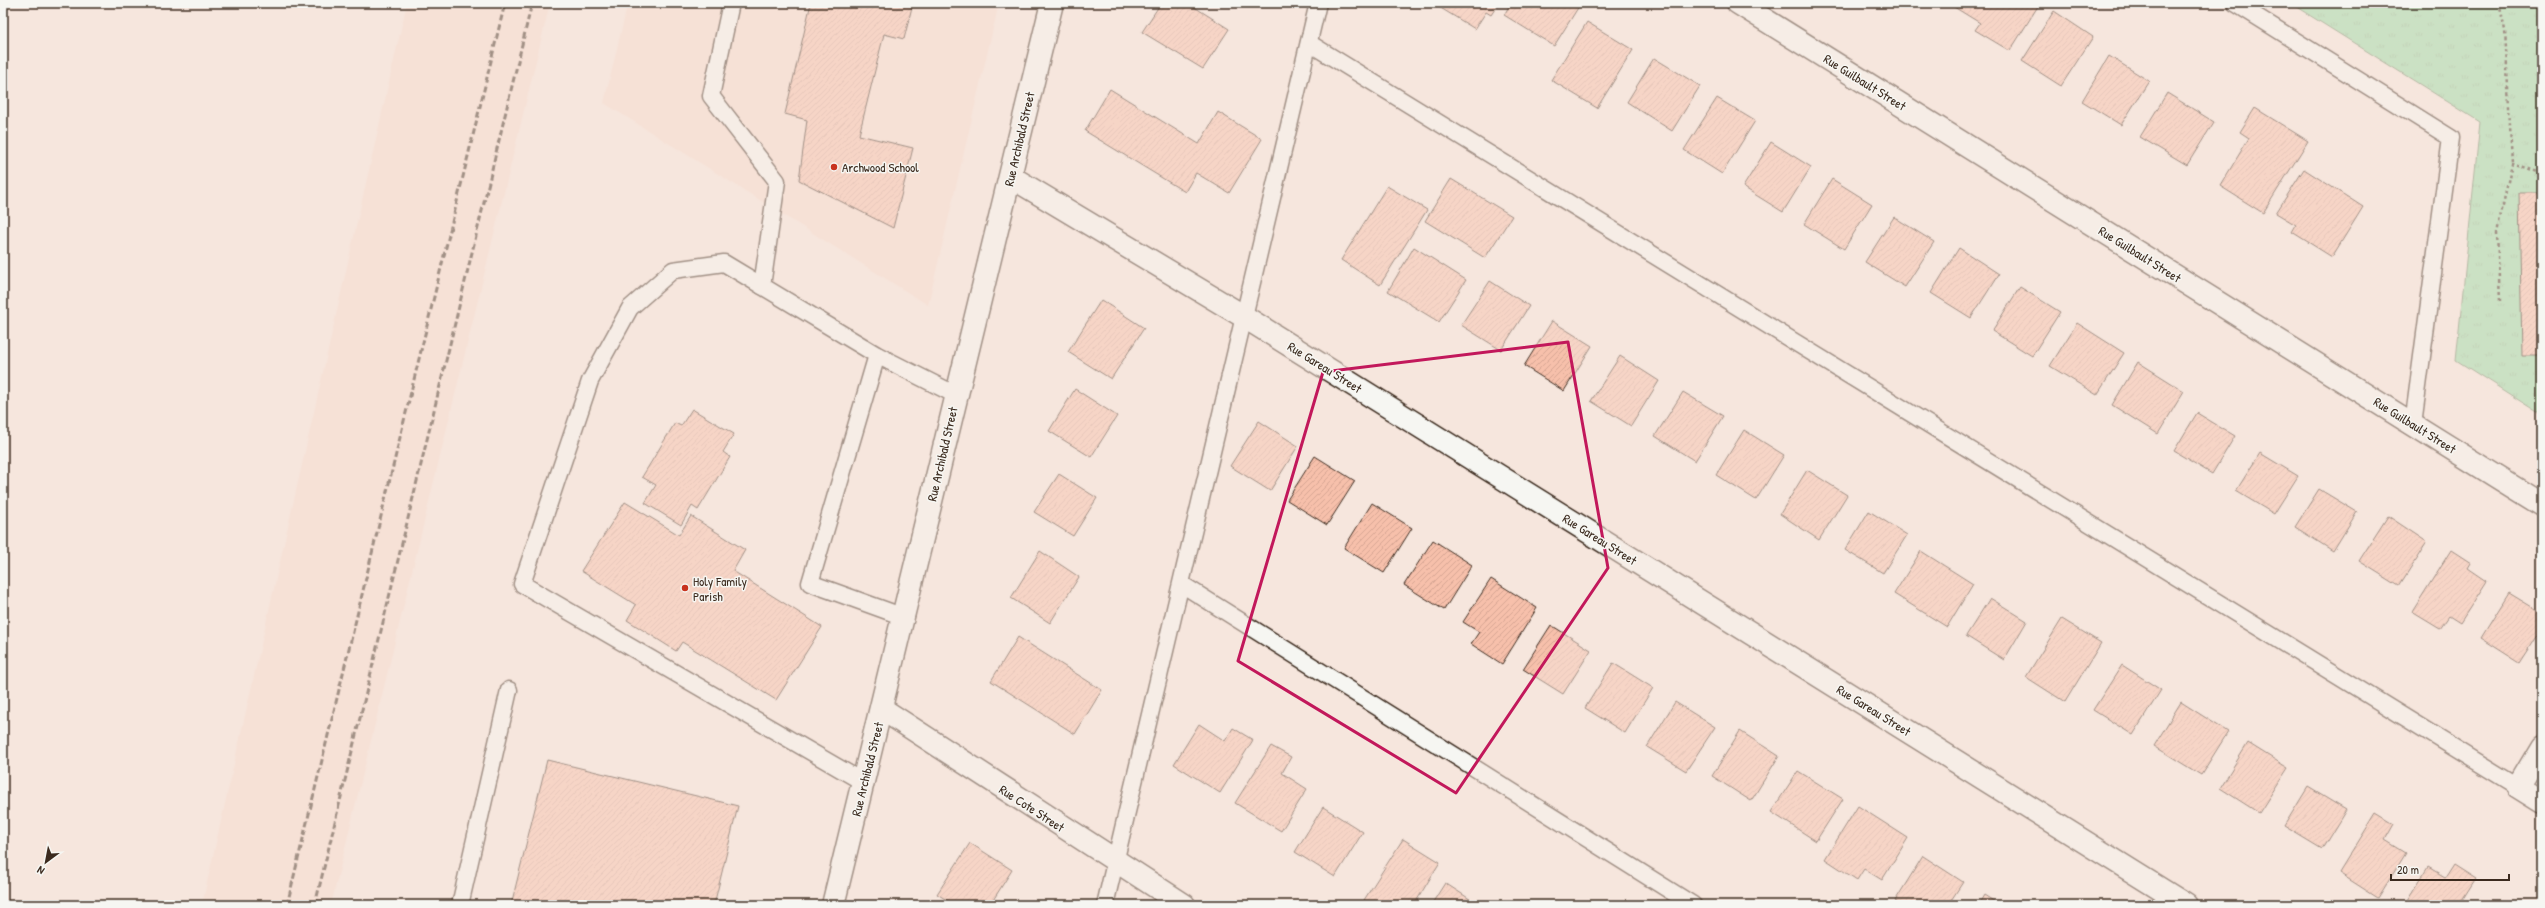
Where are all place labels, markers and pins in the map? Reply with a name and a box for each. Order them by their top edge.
place label: Archwood School [842,158,919,176]
marker: Archwood School [829,162,839,172]
place label: Holy Family Parish [693,572,747,605]
marker: Holy Family Parish [680,583,690,593]

